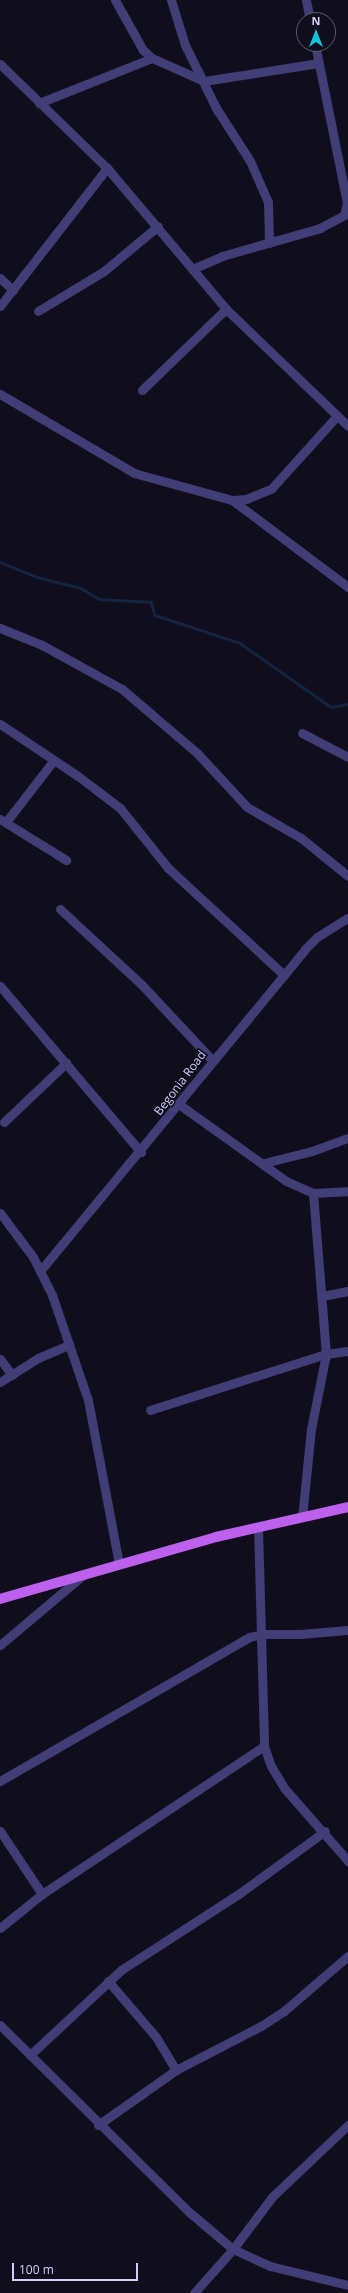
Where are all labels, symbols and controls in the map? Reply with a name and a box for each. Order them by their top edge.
north arrow [296,12,336,52]
text: N [312,13,320,28]
street label: Begonia Road [151,1048,209,1118]
scale bar [14,2255,140,2281]
text: 100 m [19,2261,54,2278]

